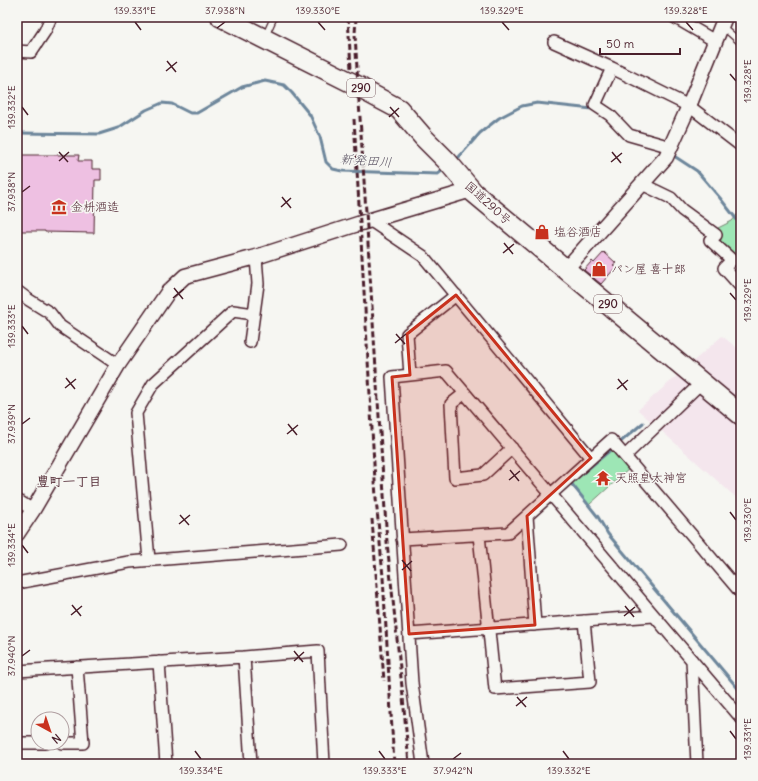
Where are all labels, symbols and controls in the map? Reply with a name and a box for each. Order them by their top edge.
text: 139.331°E [114,4,156,17]
text: 37.938°N [205,4,245,17]
text: 139.330°E [296,4,340,17]
text: 139.329°E [480,4,524,17]
text: 139.328°E [664,4,708,17]
scale bar [600,30,680,56]
text: 50 m [606,36,635,51]
text: 139.328°E [741,59,754,103]
road number: 290 [347,79,375,97]
text: 139.332°E [5,85,18,129]
water label: 新発田川 [339,150,393,171]
text: 37.938°N [5,172,18,212]
street label: 国道290号 [462,178,515,227]
museum icon: 金枡酒造 [50,198,68,216]
place label: 金枡酒造 [71,199,119,214]
shop icon: 塩谷酒店 [533,223,551,241]
place label: 塩谷酒店 [554,224,602,239]
shop icon: パン屋 喜十郎 [590,260,608,278]
place label: パン屋 喜十郎 [611,261,686,276]
text: 139.329°E [741,278,754,322]
road number: 290 [594,295,622,313]
text: 139.333°E [5,304,18,348]
text: 37.939°N [5,404,18,444]
temple icon: 天照皇太神宮 [594,469,612,487]
place label: 天照皇太神宮 [615,470,687,485]
district label: 豊町一丁目 [36,473,102,490]
text: 139.330°E [741,498,754,542]
text: 139.334°E [5,523,18,567]
text: 37.940°N [5,635,18,677]
north arrow [30,711,70,751]
text: 139.331°E [741,718,754,760]
text: N [49,731,64,746]
text: 139.334°E [179,764,223,777]
text: 139.333°E [363,764,407,777]
text: 37.942°N [433,764,473,777]
text: 139.332°E [547,764,591,777]

